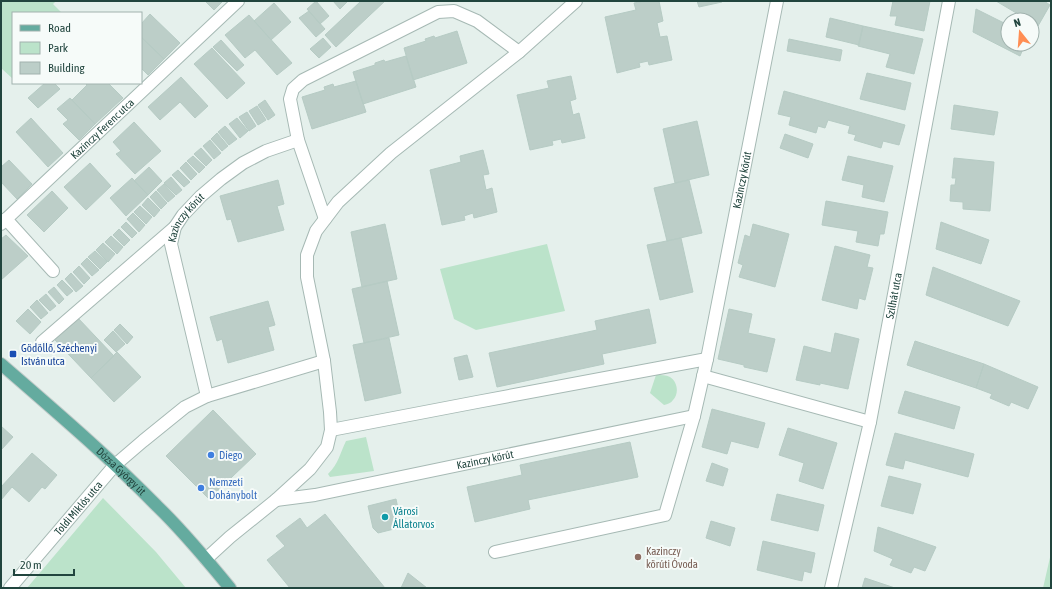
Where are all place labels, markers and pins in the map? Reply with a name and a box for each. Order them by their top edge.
place label: Gödöllő, Széchenyi István utca [21,342,97,367]
marker: Gödöllő, Széchenyi István utca [8,349,18,359]
place label: Diego [219,449,242,461]
marker: Diego [206,450,216,460]
place label: Nemzeti Dohánybolt [209,476,257,501]
marker: Nemzeti Dohánybolt [196,483,206,493]
place label: Városi Állatorvos [393,505,434,530]
marker: Városi Állatorvos [380,512,390,522]
place label: Kazinczy körúti Óvoda [646,545,698,570]
marker: Kazinczy körúti Óvoda [633,552,643,562]

